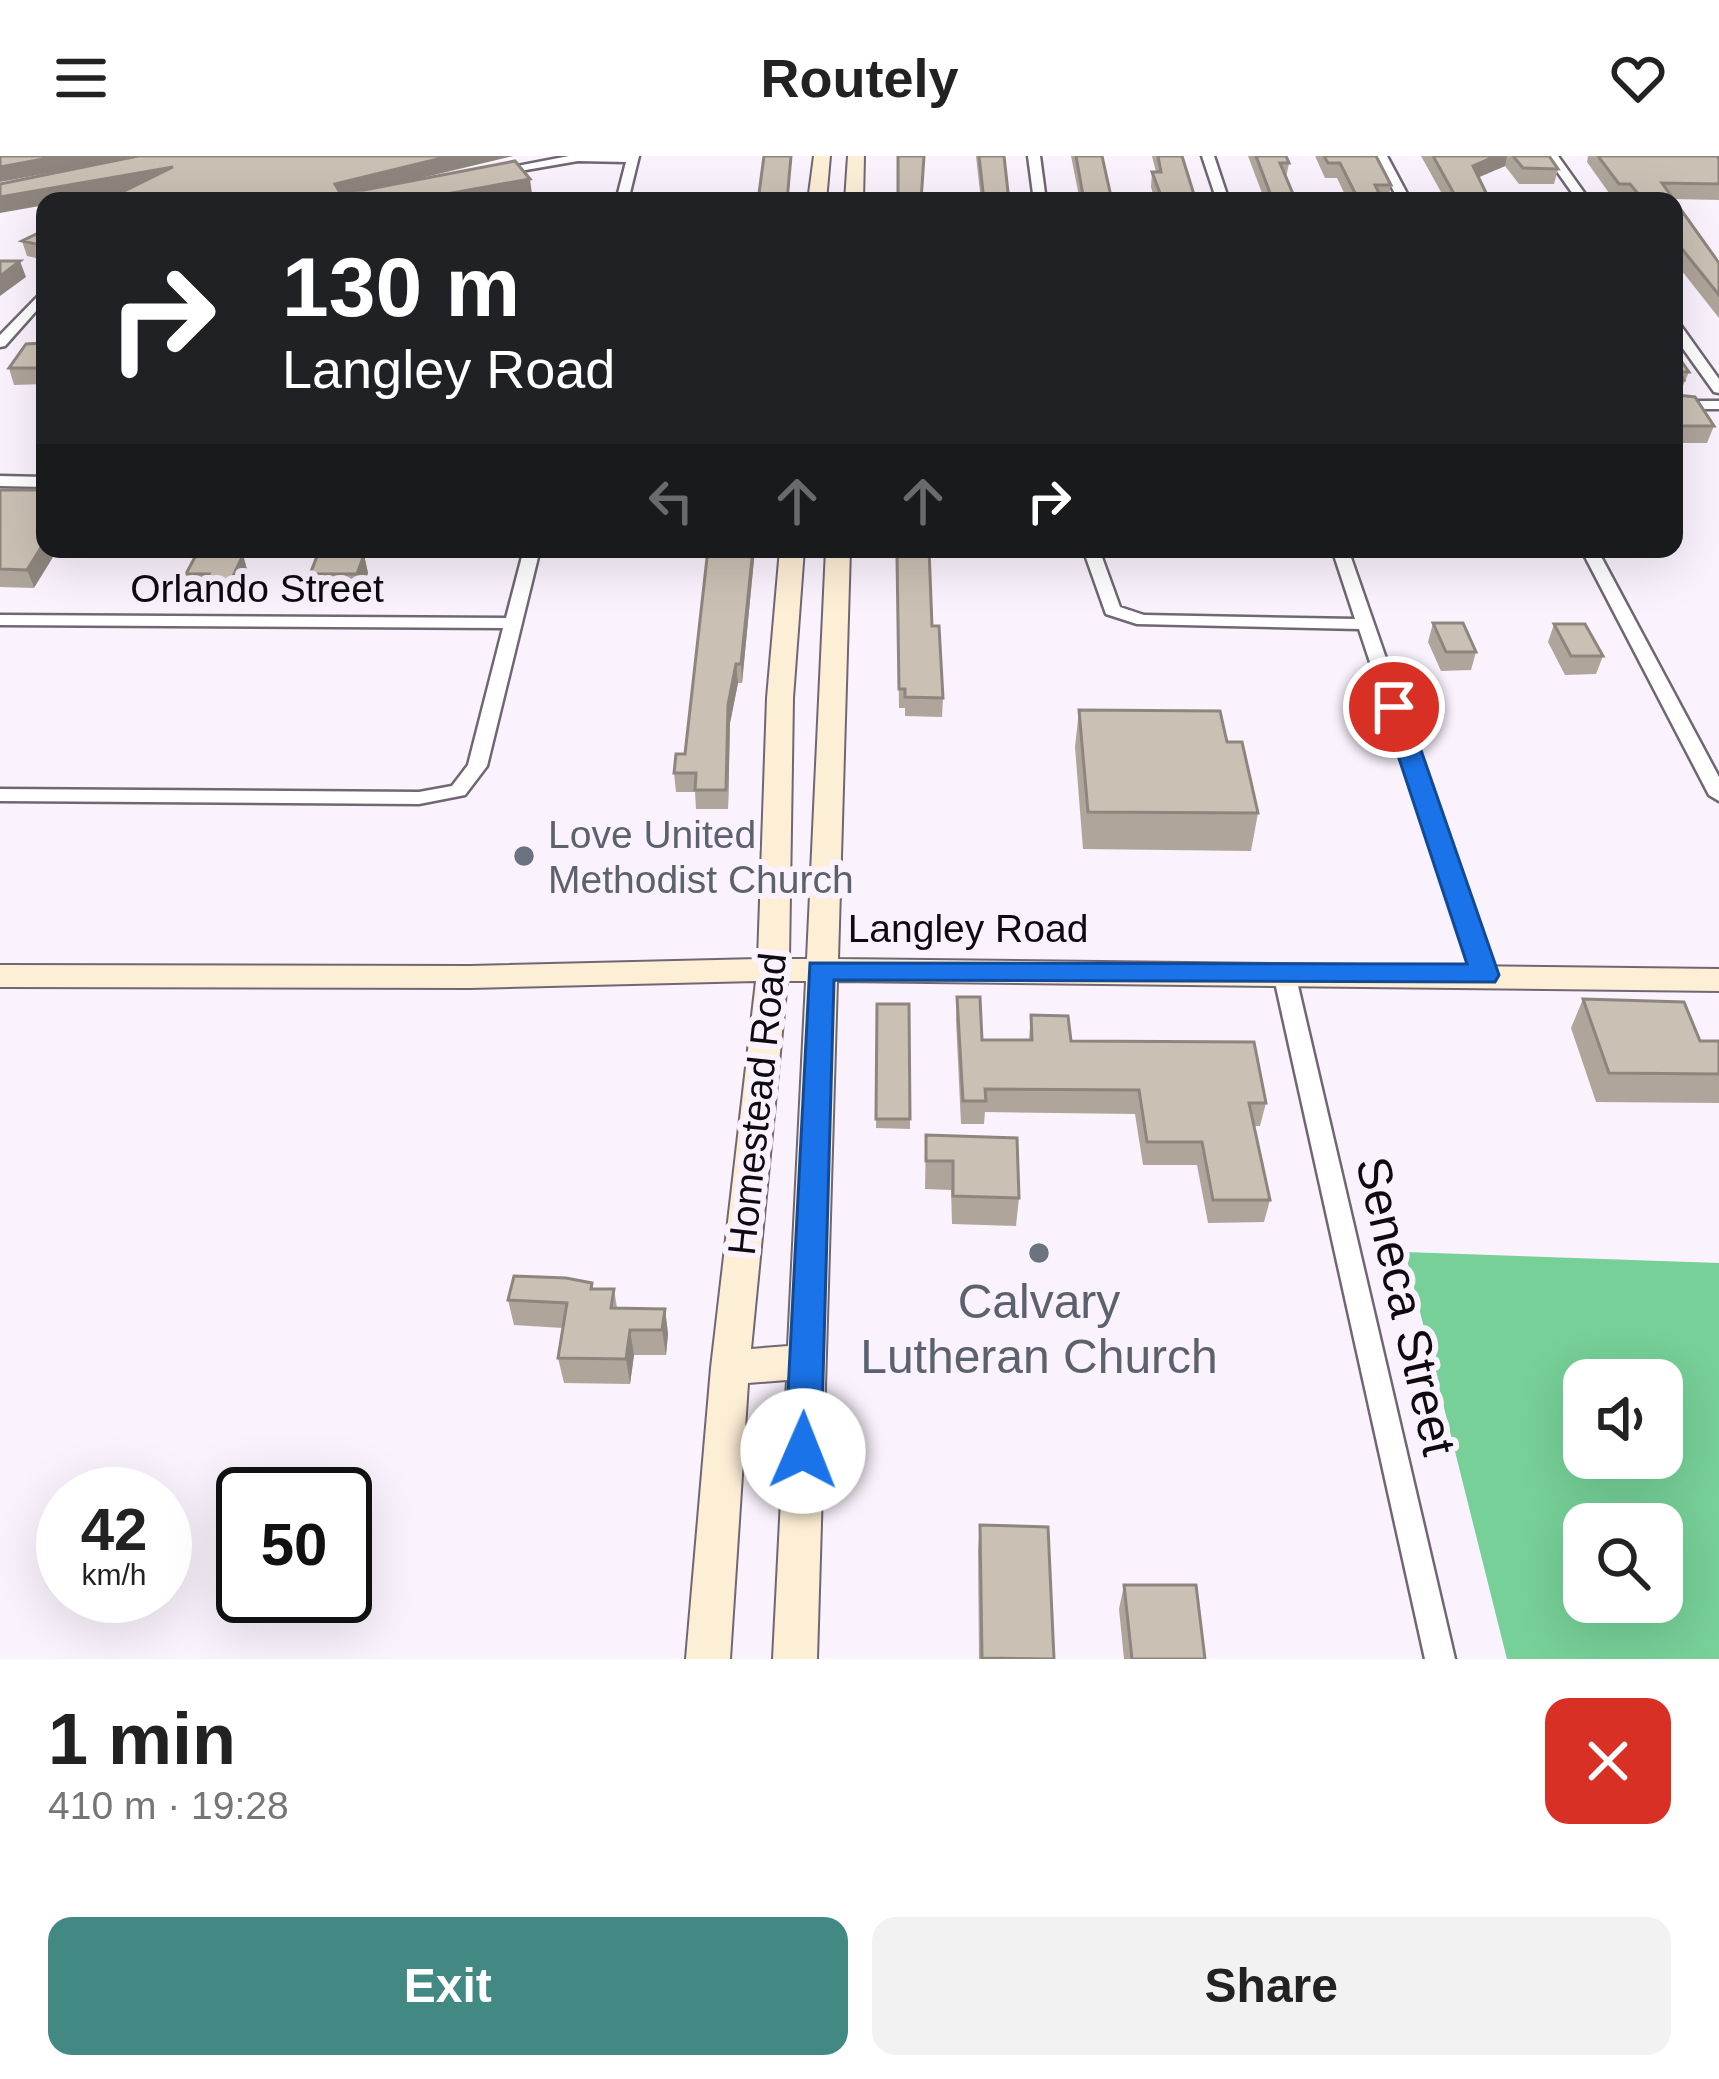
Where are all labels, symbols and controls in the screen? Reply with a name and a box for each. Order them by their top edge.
icon: menu [48,45,114,111]
icon: heart [1605,45,1671,111]
text: Routely [760,48,959,108]
icon: right [84,240,240,396]
text: 130 m [282,240,520,334]
text: Langley Road [282,339,615,399]
icon: left [638,468,704,534]
icon: ahead [764,468,830,534]
icon: ahead [890,468,956,534]
icon: right [1016,468,1082,534]
street label: Orlando Street [130,567,384,610]
pin [1343,656,1445,758]
icon: arrive [1361,674,1427,740]
place label: Love United Methodist Church [548,813,854,901]
marker: Love United Methodist Church [511,843,537,869]
street label: Langley Road [848,907,1088,950]
street label: Homestead Road [720,951,794,1257]
street label: Seneca Street [1346,1152,1466,1460]
marker: Calvary Lutheran Church [1026,1240,1052,1266]
place label: Calvary Lutheran Church [860,1275,1218,1383]
map controls [1563,1359,1683,1623]
button: sound [1563,1359,1683,1479]
position arrow [740,1388,866,1514]
speed limit sign: 50 [216,1467,372,1623]
text: 42 [81,1496,147,1563]
button: search [1563,1503,1683,1623]
text: km/h [81,1558,147,1591]
button: close [1545,1698,1671,1824]
text: 1 min [48,1699,236,1779]
text: 410 m · 19:28 [48,1784,289,1827]
button: Exit [48,1917,848,2055]
button: Share [872,1917,1671,2055]

